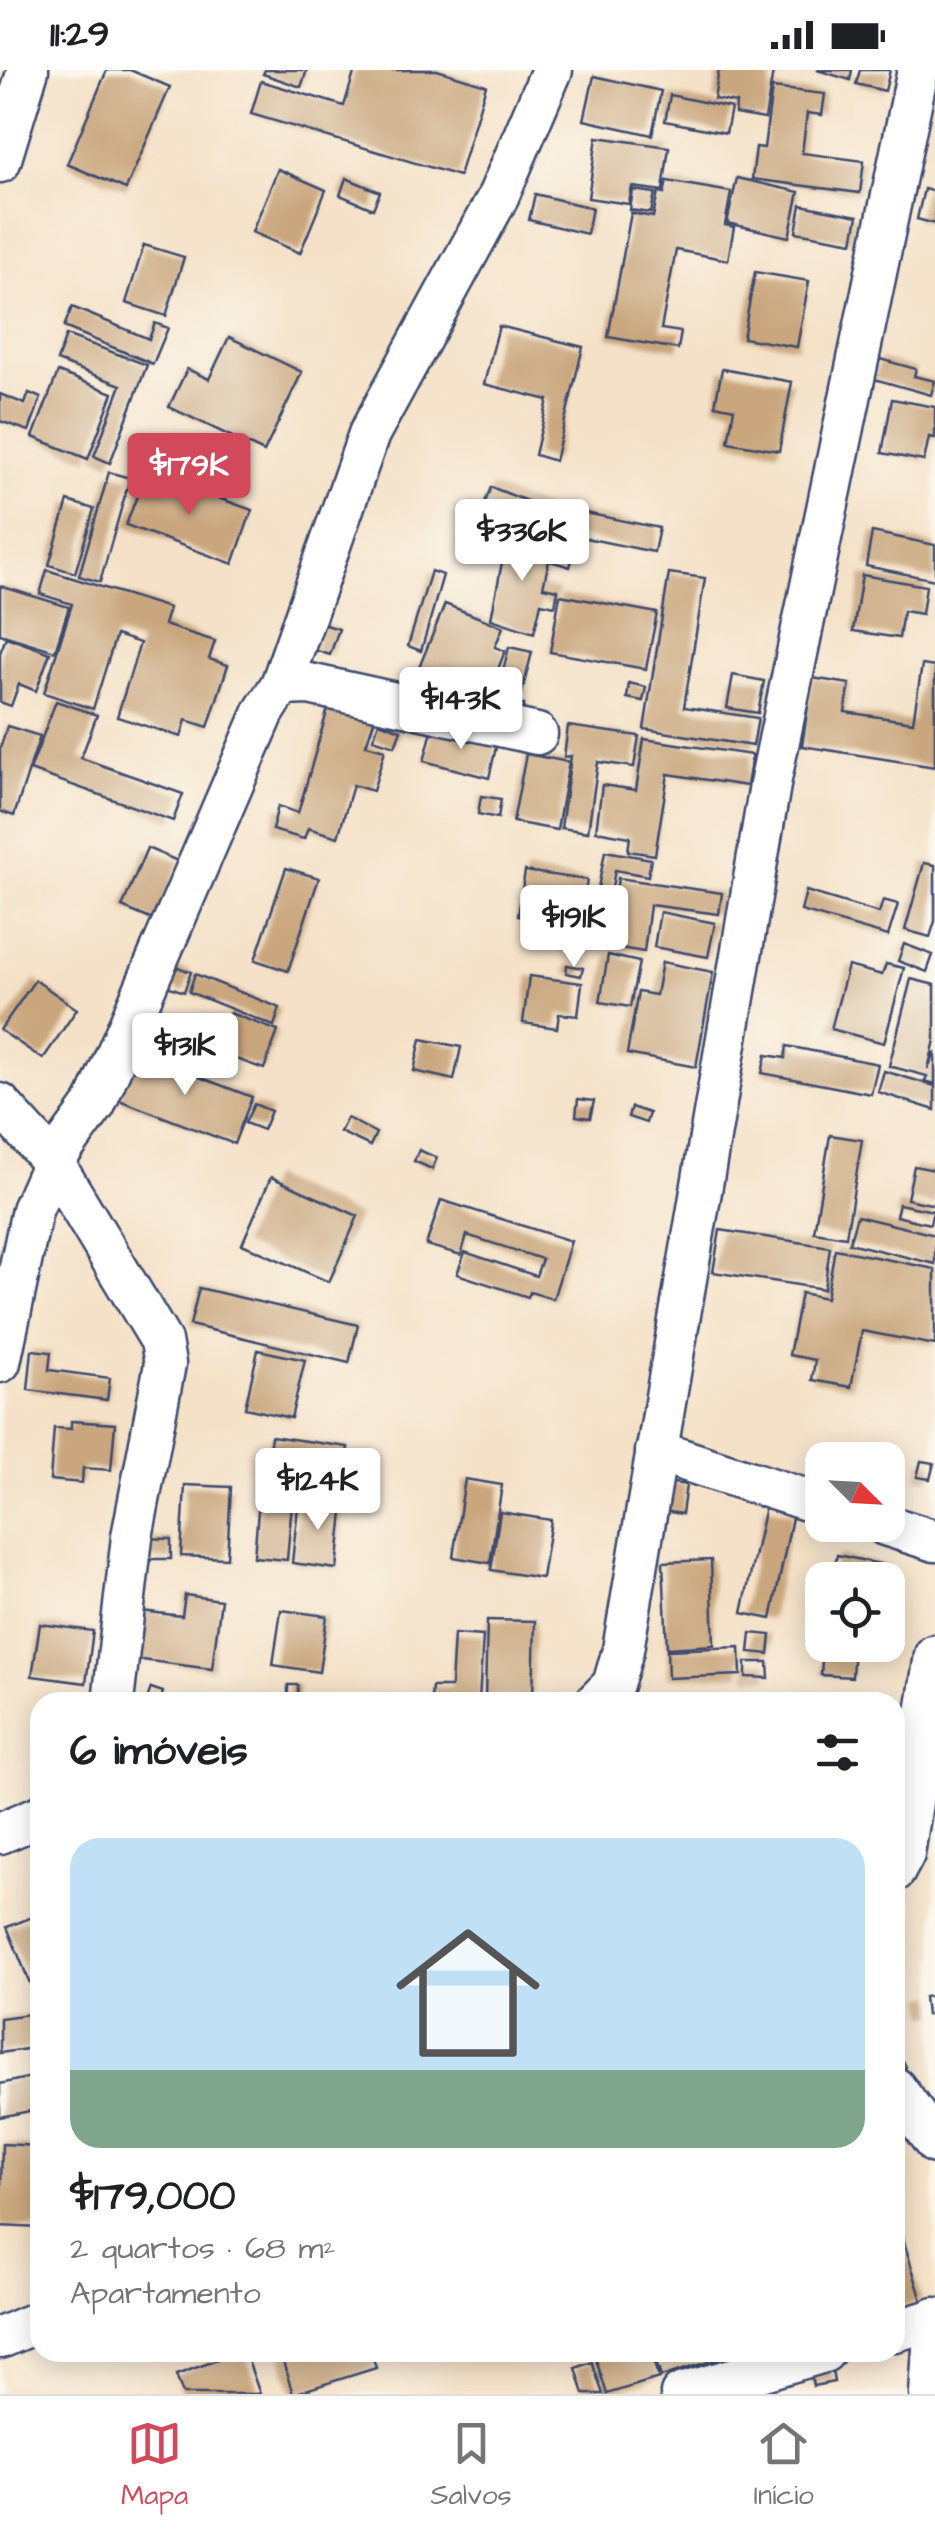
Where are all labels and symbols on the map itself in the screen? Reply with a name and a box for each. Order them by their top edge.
pin: $179K [119,433,259,518]
pin: $336K [452,499,592,584]
pin: $143K [391,667,531,752]
pin: $191K [504,885,644,970]
pin: $131K [115,1013,255,1098]
north arrow [805,1442,905,1542]
pin: $124K [248,1448,388,1533]

